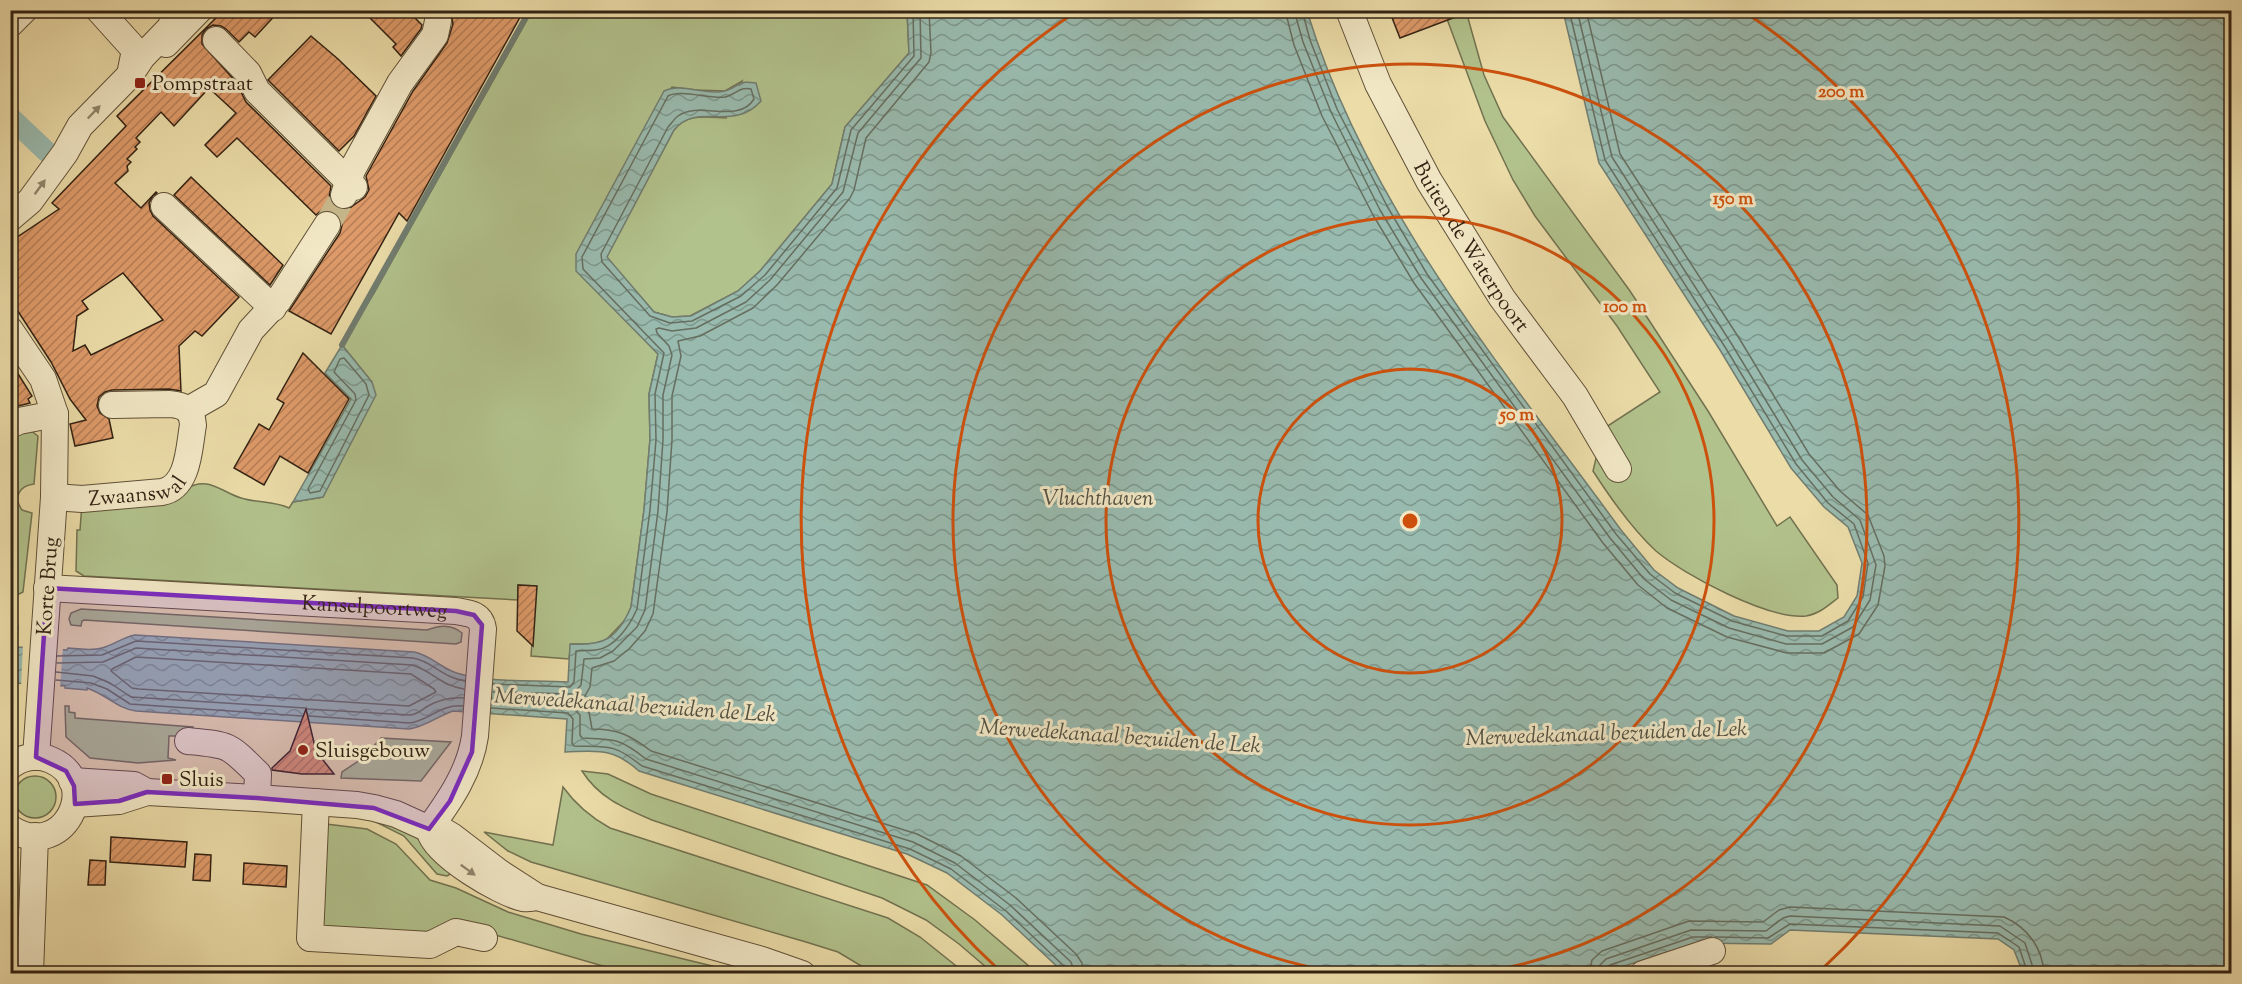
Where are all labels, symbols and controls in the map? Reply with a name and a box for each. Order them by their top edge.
place label: Pompstraat [152,70,253,100]
marker: Pompstraat [133,76,147,90]
text: 200 m [1818,80,1864,106]
one-way arrow [87,105,101,119]
street label: Buiten de Waterpoort [1404,157,1535,339]
one-way arrow [34,180,46,196]
text: 150 m [1713,187,1753,213]
text: 100 m [1603,295,1647,321]
text: 50 m [1498,403,1534,429]
street label: Zwaanswal [87,470,195,515]
water label: Vluchthaven [1042,484,1154,516]
centre of rings [1400,511,1420,531]
street label: Korte Brug [31,536,67,636]
street label: Kanselpoortweg [301,589,448,627]
water label: Merwedekanaal bezuiden de Lek [493,681,777,733]
water label: Merwedekanaal bezuiden de Lek [978,712,1262,764]
water label: Merwedekanaal bezuiden de Lek [1465,714,1748,756]
place label: Sluisgebouw [315,737,430,767]
marker: Sluisgebouw [296,743,310,757]
place label: Sluis [179,766,223,796]
marker: Sluis [160,772,174,786]
one-way arrow [461,864,476,876]

